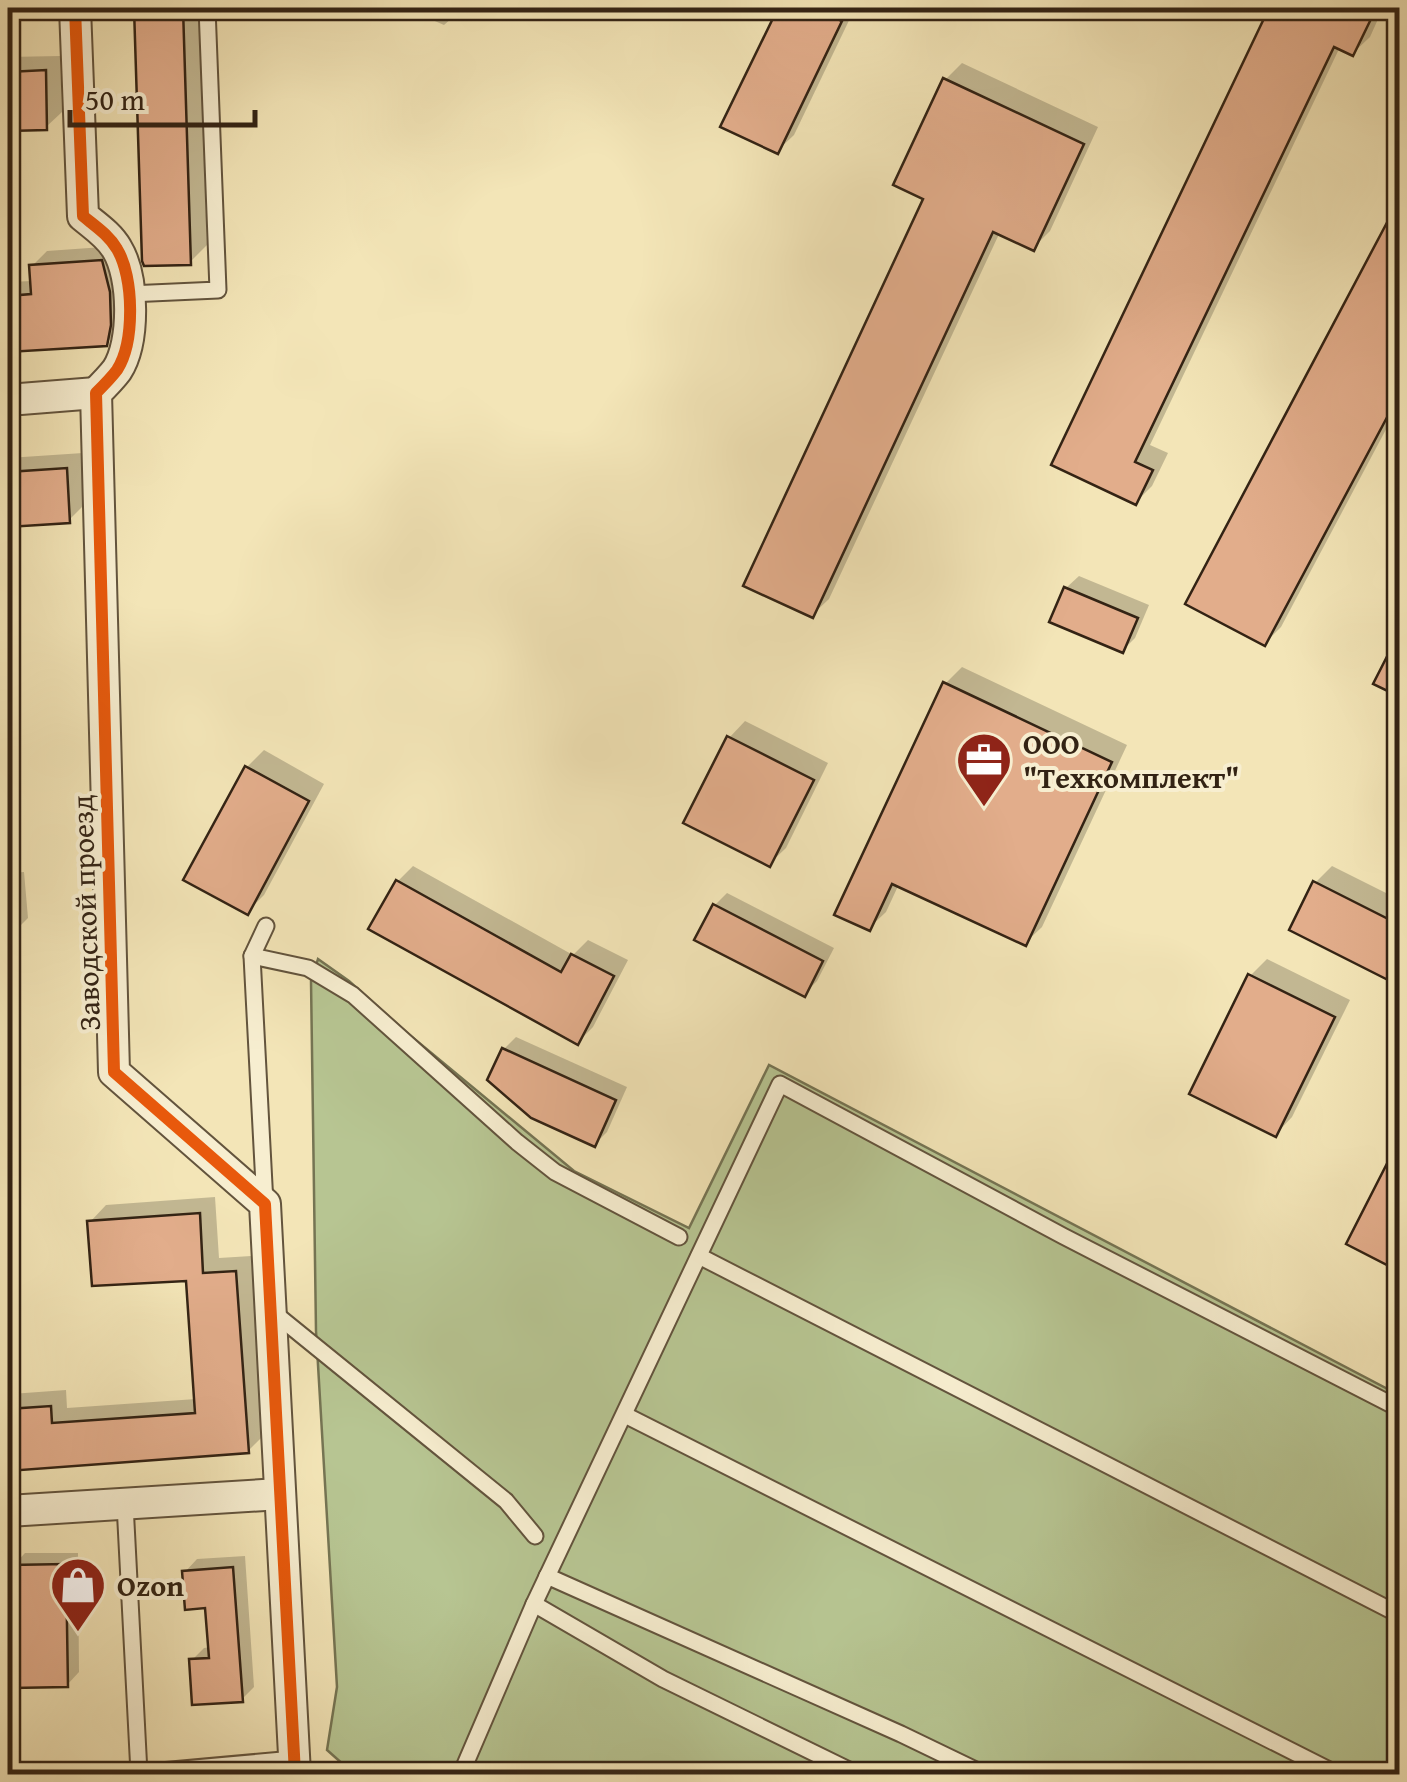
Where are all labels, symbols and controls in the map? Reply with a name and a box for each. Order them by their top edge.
scale bar [70,65,255,127]
text: 50 m [85,77,145,121]
place label: ООО "Техкомплект" [1023,721,1239,799]
office icon: ООО "Техкомплект" [954,730,1014,809]
street label: Заводской проезд [59,794,111,1032]
shop icon: Ozon [48,1555,108,1634]
place label: Ozon [117,1563,184,1607]

